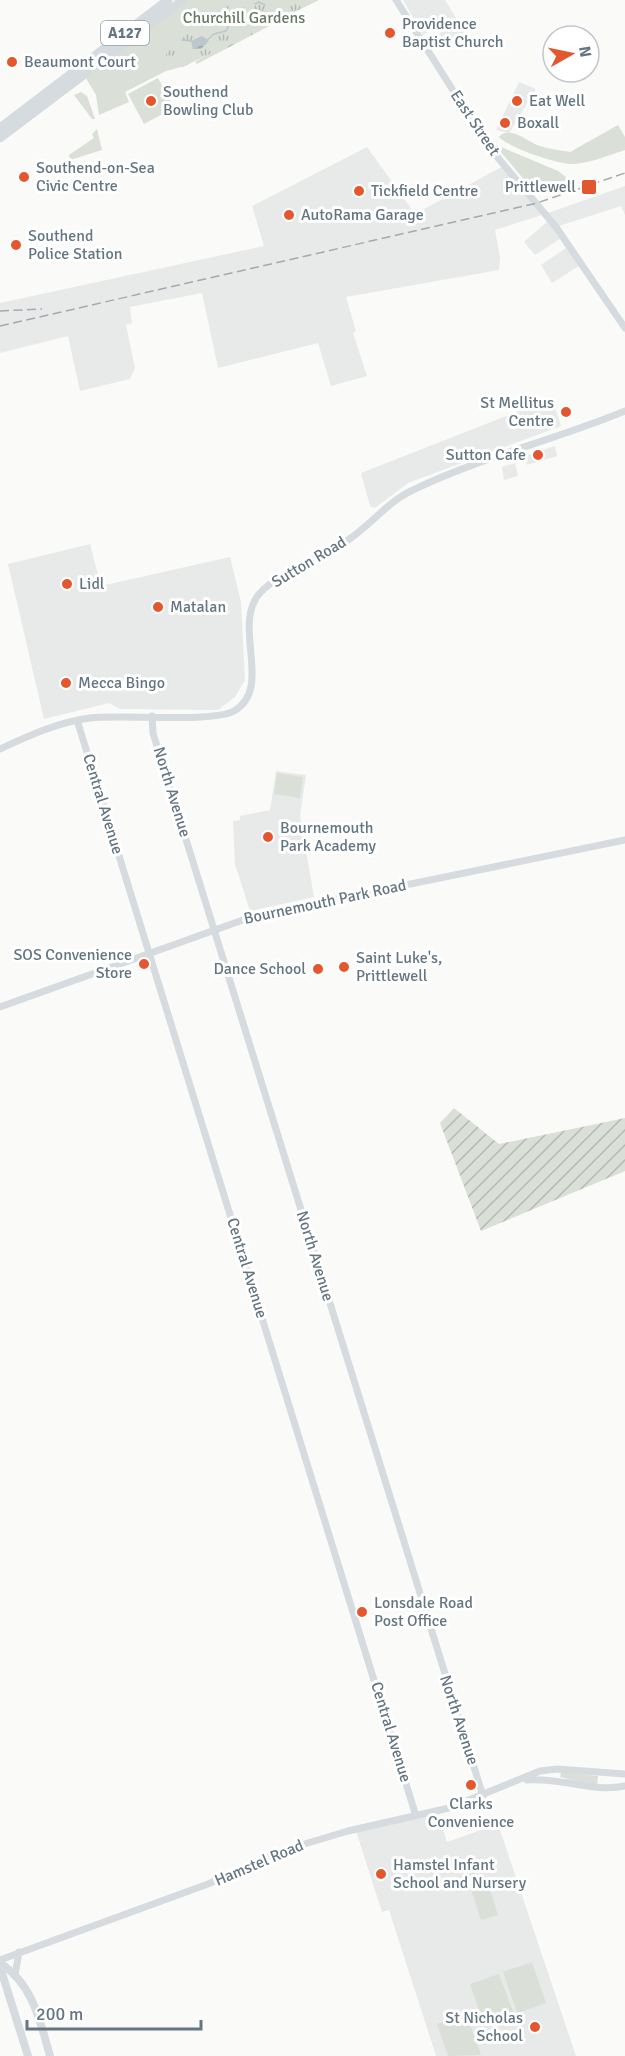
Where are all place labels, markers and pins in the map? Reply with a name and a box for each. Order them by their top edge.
place label: Providence Baptist Church [402,14,503,52]
marker: Providence Baptist Church [383,26,397,40]
place label: Beaumont Court [24,52,136,72]
marker: Beaumont Court [5,55,19,69]
place label: Southend Bowling Club [163,82,253,120]
place label: Eat Well [529,91,586,111]
marker: Southend Bowling Club [144,94,158,108]
marker: Eat Well [510,94,524,108]
place label: Boxall [517,113,560,133]
marker: Boxall [498,116,512,130]
place label: Southend-on-Sea Civic Centre [36,158,155,196]
marker: Southend-on-Sea Civic Centre [17,170,31,184]
place label: Prittlewell [505,177,576,197]
marker: Prittlewell [580,178,598,196]
place label: Tickfield Centre [371,181,478,201]
marker: Tickfield Centre [352,184,366,198]
place label: AutoRama Garage [301,205,424,225]
marker: AutoRama Garage [282,208,296,222]
place label: Southend Police Station [28,226,122,264]
marker: Southend Police Station [9,238,23,252]
place label: St Mellitus Centre [480,393,554,431]
marker: St Mellitus Centre [559,405,573,419]
place label: Sutton Cafe [446,445,526,465]
marker: Sutton Cafe [531,448,545,462]
place label: Lidl [79,574,105,594]
marker: Lidl [60,577,74,591]
place label: Matalan [170,597,226,617]
marker: Matalan [151,600,165,614]
place label: Mecca Bingo [78,673,165,693]
marker: Mecca Bingo [59,676,73,690]
place label: Bournemouth Park Academy [280,818,376,856]
marker: Bournemouth Park Academy [261,830,275,844]
place label: SOS Convenience Store [14,945,132,983]
place label: Saint Luke's, Prittlewell [356,948,442,986]
marker: SOS Convenience Store [137,957,151,971]
place label: Dance School [213,959,306,979]
marker: Saint Luke's, Prittlewell [337,960,351,974]
marker: Dance School [311,962,325,976]
place label: Lonsdale Road Post Office [374,1593,473,1631]
marker: Lonsdale Road Post Office [355,1605,369,1619]
marker: Clarks Convenience [464,1778,478,1792]
place label: Clarks Convenience [428,1794,514,1832]
place label: Hamstel Infant School and Nursery [393,1855,527,1893]
marker: Hamstel Infant School and Nursery [374,1867,388,1881]
place label: St Nicholas School [445,2008,523,2046]
marker: St Nicholas School [528,2020,542,2034]

